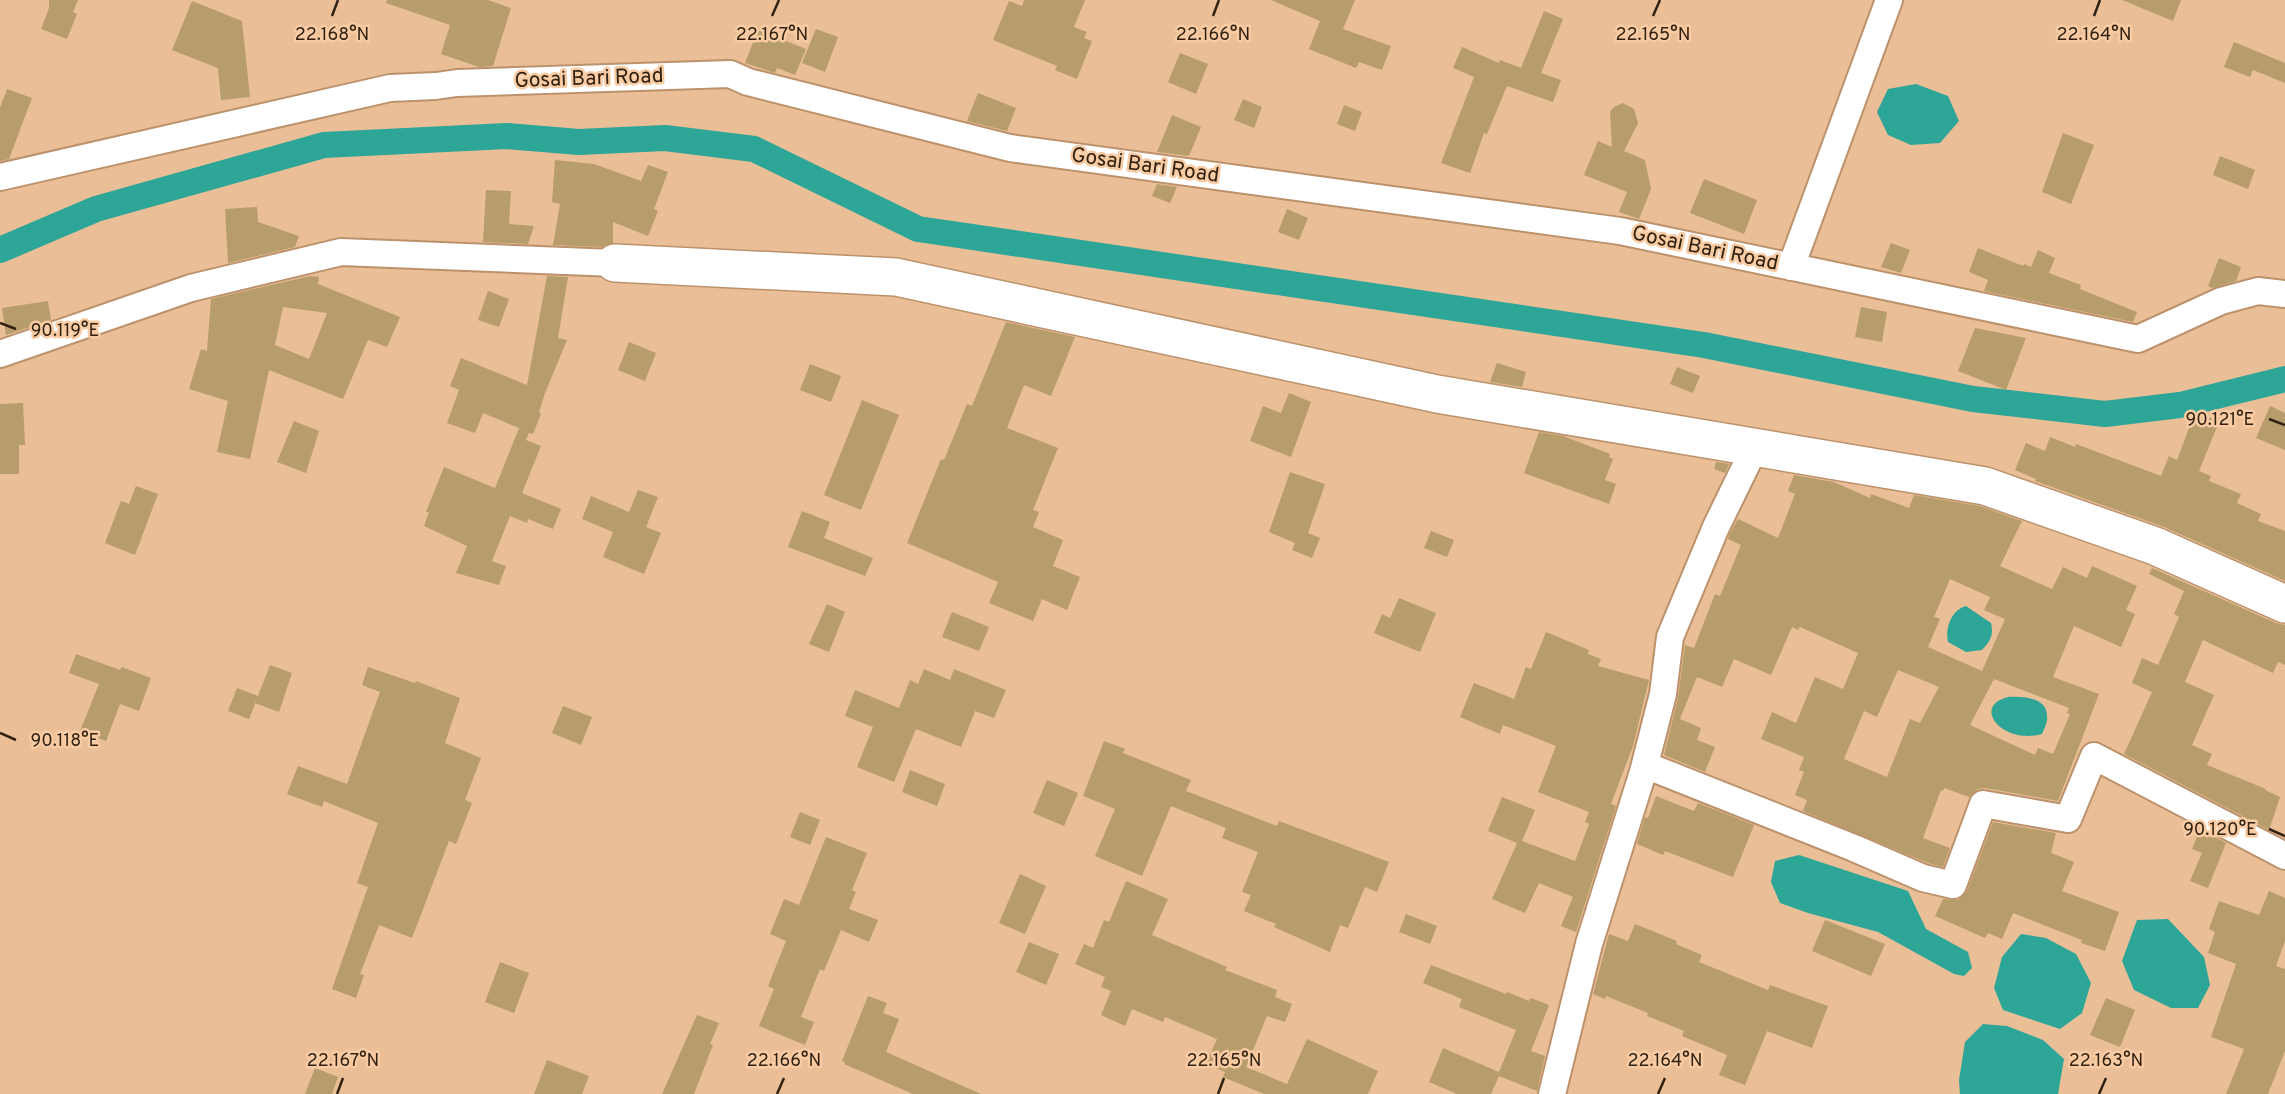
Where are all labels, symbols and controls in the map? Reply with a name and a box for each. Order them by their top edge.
text: 22.168°N [295,24,369,47]
text: 22.167°N [736,24,808,47]
text: 22.166°N [1176,24,1250,47]
text: 22.165°N [1616,24,1690,47]
text: 22.164°N [2057,24,2131,47]
street label: Gosai Bari Road [514,63,664,95]
street label: Gosai Bari Road [1069,142,1221,190]
street label: Gosai Bari Road [1629,220,1781,278]
text: 90.119°E [31,320,99,343]
text: 90.121°E [2186,409,2254,432]
text: 90.118°E [31,730,99,753]
text: 90.120°E [2183,819,2257,842]
text: 22.167°N [307,1050,379,1073]
text: 22.166°N [747,1050,821,1073]
text: 22.165°N [1187,1050,1261,1073]
text: 22.164°N [1628,1050,1702,1073]
text: 22.163°N [2069,1050,2143,1073]

